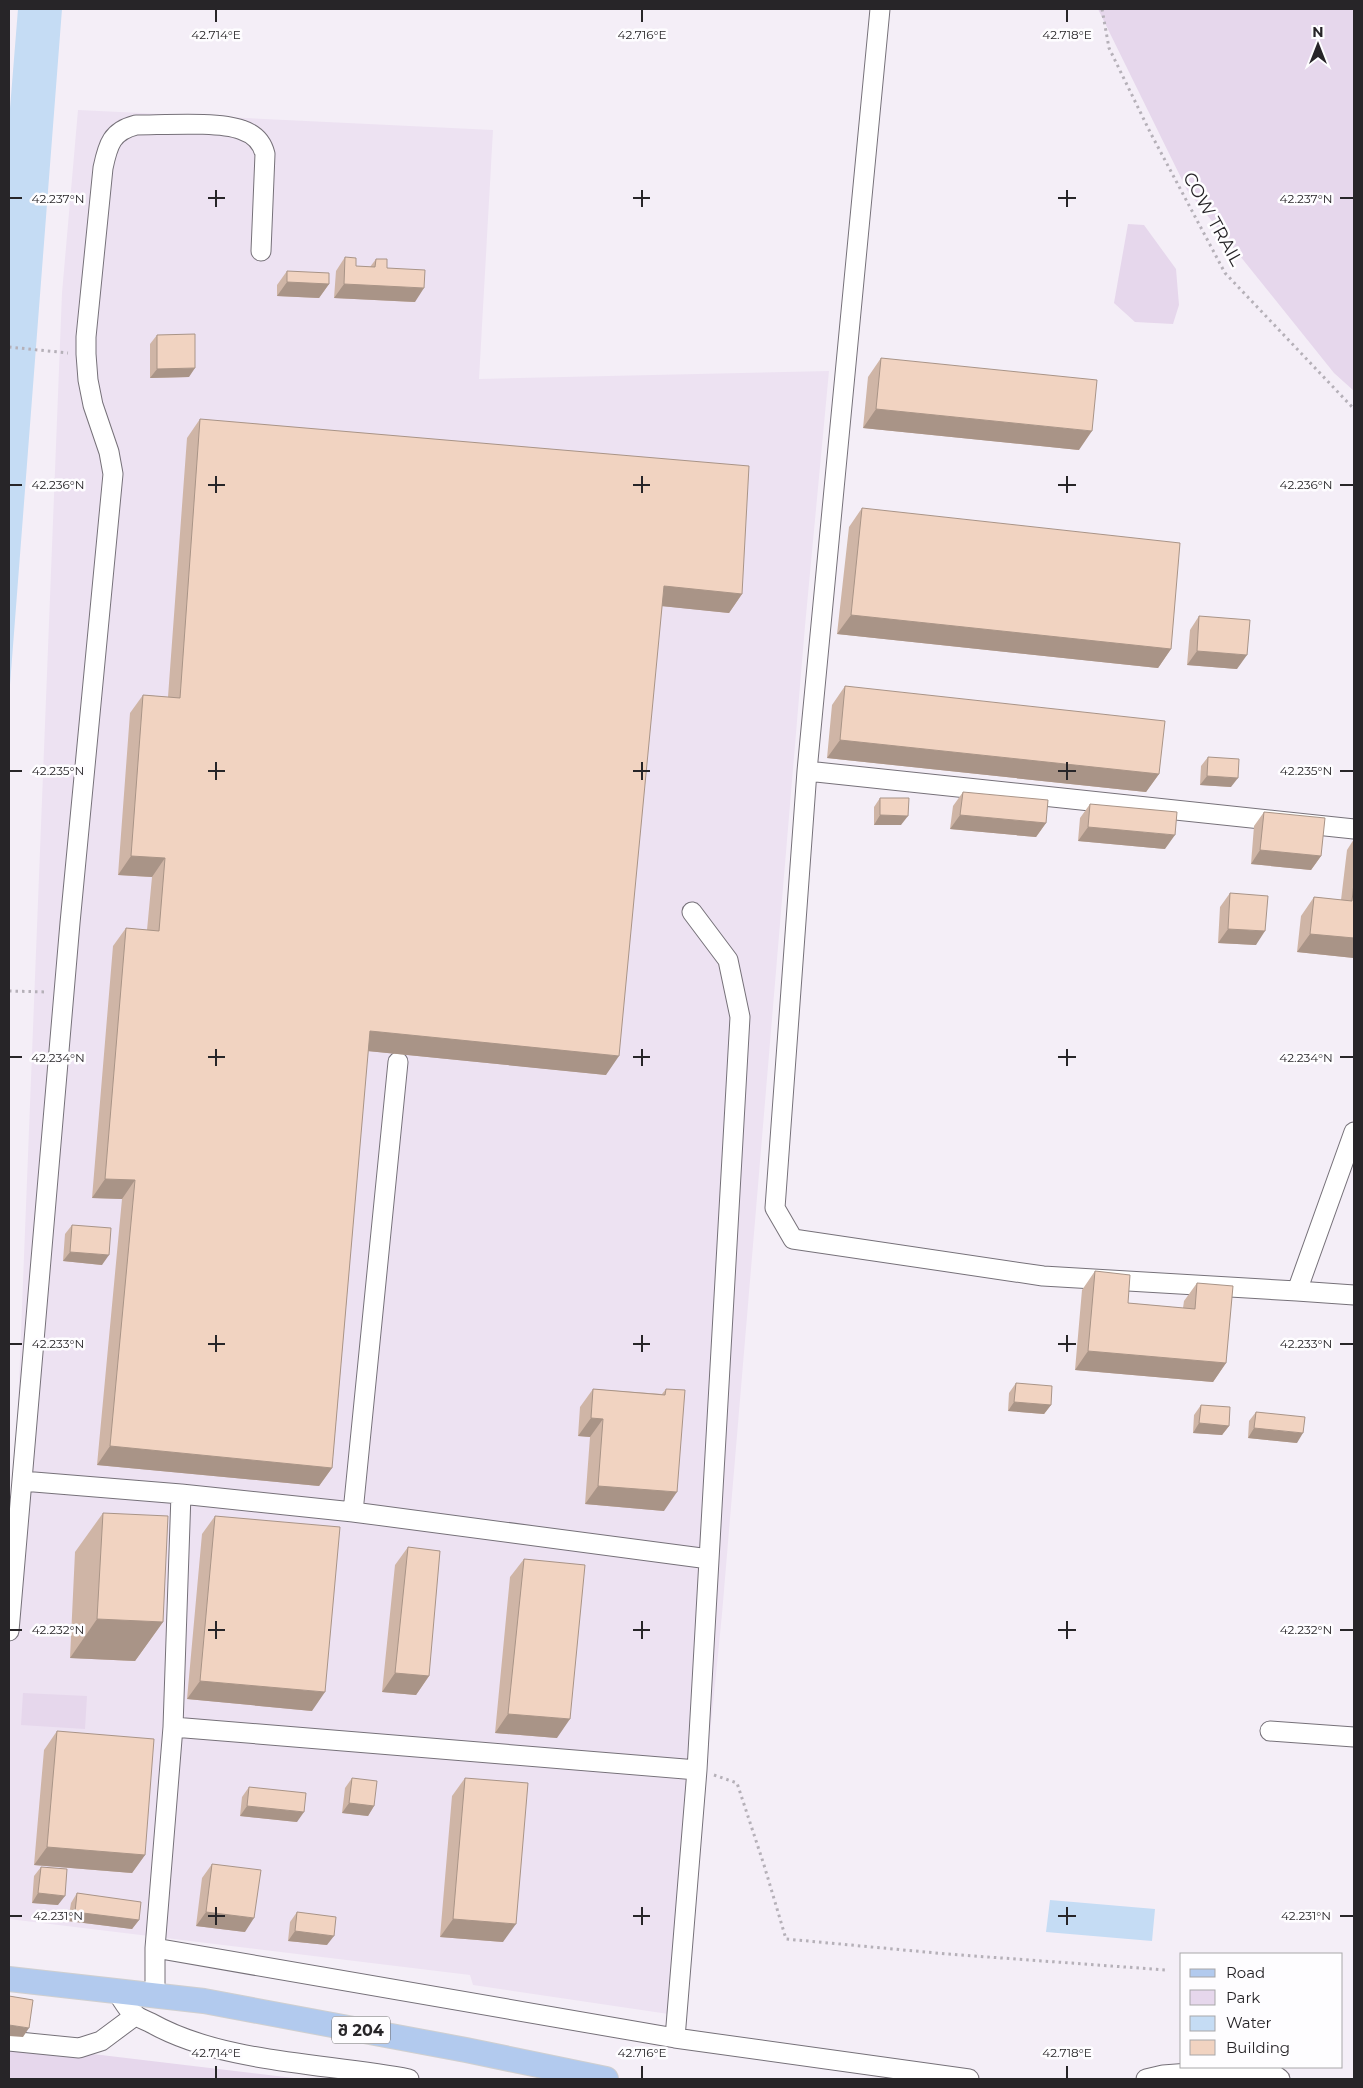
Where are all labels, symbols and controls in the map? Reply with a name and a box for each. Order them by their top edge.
north arrow [1293,20,1343,70]
text: N [1312,23,1324,41]
text: 42.714°E [191,27,241,42]
text: 42.716°E [618,27,666,42]
text: 42.718°E [1042,27,1092,42]
street label: COW TRAIL [1178,168,1248,270]
text: 42.237°N [32,191,84,206]
text: 42.237°N [1280,191,1332,206]
text: 42.236°N [32,477,84,492]
text: 42.236°N [1280,477,1332,492]
text: 42.235°N [32,763,84,778]
text: 42.235°N [1280,763,1332,778]
text: 42.234°N [31,1050,85,1065]
text: 42.234°N [1279,1050,1333,1065]
text: 42.233°N [32,1336,84,1351]
text: 42.233°N [1280,1336,1332,1351]
text: 42.232°N [32,1622,84,1637]
text: 42.232°N [1280,1622,1332,1637]
text: 42.231°N [33,1908,83,1923]
text: 42.231°N [1281,1908,1331,1923]
legend [1180,1953,1343,2068]
text: Road [1226,1963,1265,1982]
text: Park [1226,1988,1260,2007]
text: Water [1226,2013,1272,2032]
road number: შ 204 [332,2016,390,2044]
text: Building [1226,2038,1290,2057]
text: 42.714°E [191,2045,241,2060]
text: 42.716°E [618,2045,666,2060]
text: 42.718°E [1042,2045,1092,2060]

